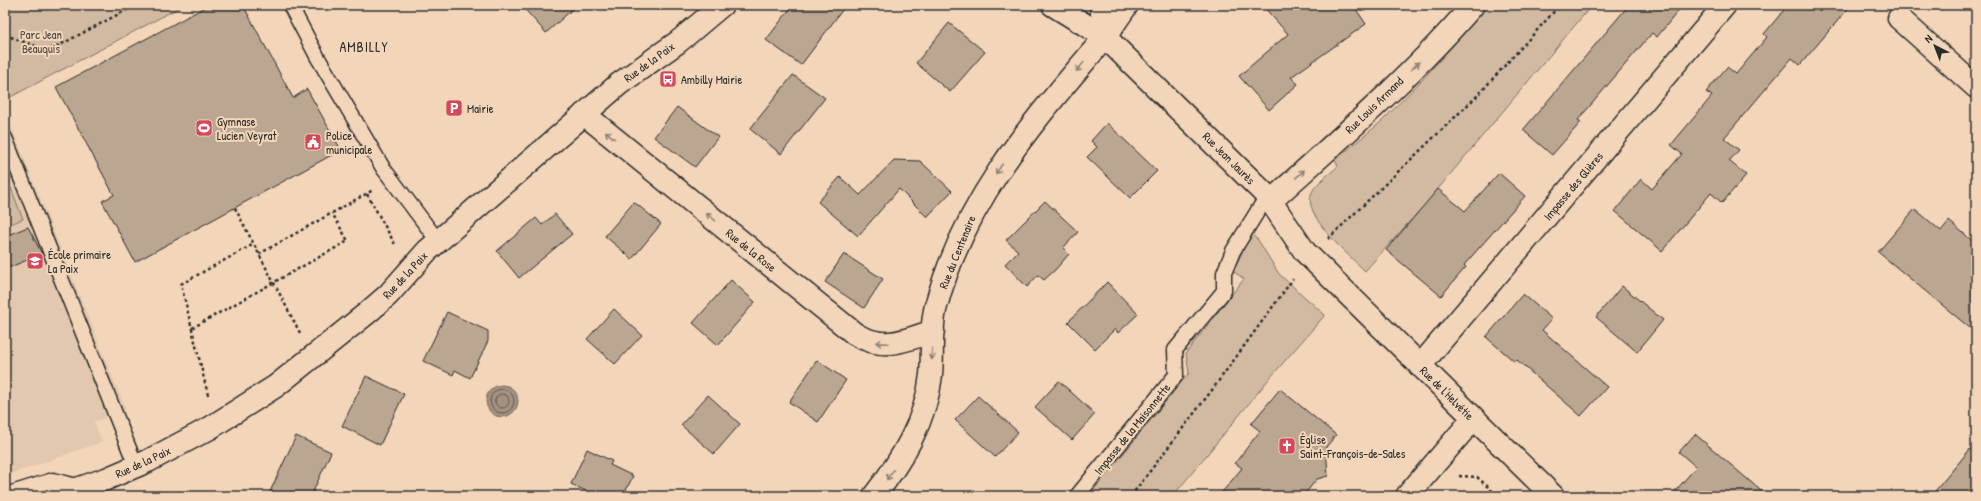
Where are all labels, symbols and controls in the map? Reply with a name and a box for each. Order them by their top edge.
park label: Parc Jean Beauquis [20,26,62,57]
north arrow [1915,26,1955,66]
text: N [1921,31,1935,46]
district label: AMBILLY [339,37,389,56]
street label: Rue de la Paix [620,38,678,86]
one-way arrow [1076,61,1084,72]
one-way arrow [1410,61,1420,71]
bus stop icon: Ambilly Mairie [658,69,678,89]
place label: Ambilly Mairie [681,71,742,88]
street label: Rue Louis Armand [1341,72,1407,137]
parking icon: Mairie [444,98,464,118]
place label: Mairie [467,100,494,117]
place label: Gymnase Lucien Veyrat [217,113,277,144]
sports icon: Gymnase Lucien Veyrat [194,118,214,138]
place label: Police municipale [326,127,372,158]
street label: Rue Jean Jaurès [1199,128,1259,188]
one-way arrow [605,131,616,140]
public building icon: Police municipale [303,132,323,152]
street label: Impasse des Glières [1539,148,1607,224]
one-way arrow [995,163,1004,174]
one-way arrow [1295,170,1305,179]
street label: Rue du Centenaire [935,212,980,291]
one-way arrow [706,213,717,222]
street label: Rue de la Rose [722,224,780,276]
place label: École primaire La Paix [48,246,111,277]
street label: Rue de la Paix [379,248,431,302]
school or university icon: École primaire La Paix [25,251,45,271]
one-way arrow [876,339,889,347]
one-way arrow [928,347,936,360]
street label: Rue de l'Helvétie [1416,362,1478,424]
street label: Impasse de la Maisonnette [1090,380,1174,478]
place label: Église Saint-François-de-Sales [1300,431,1406,462]
church icon: Église Saint-François-de-Sales [1277,436,1297,456]
street label: Rue de la Paix [113,442,173,482]
one-way arrow [886,469,895,480]

